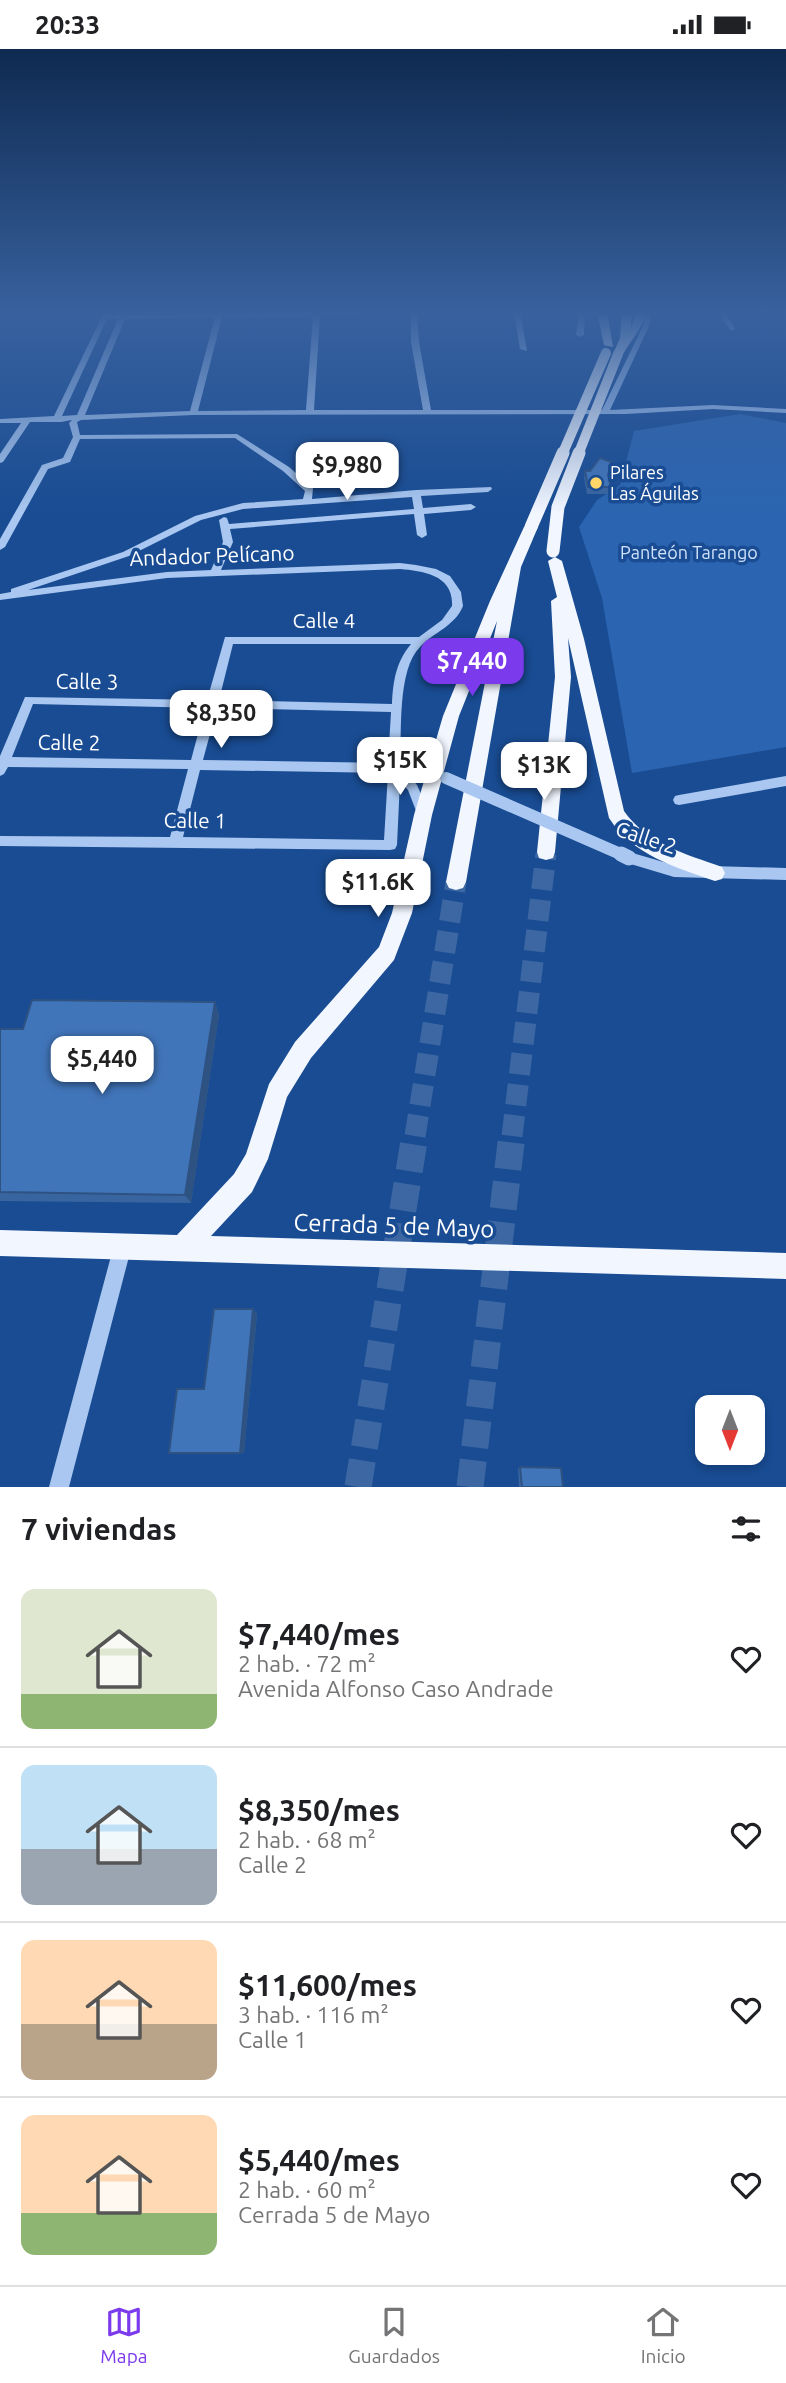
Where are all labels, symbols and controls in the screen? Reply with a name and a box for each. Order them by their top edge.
text: 20:33 [35,10,100,39]
pin: $9,980 [290,442,404,502]
text: $9,980 [312,452,382,477]
place label: Pilares Las Águilas [610,462,699,503]
marker: Pilares Las Águilas [588,475,604,491]
street label: Andador Pelícano [129,540,295,570]
park label: Panteón Tarango [620,542,758,562]
street label: Calle 4 [293,608,355,632]
pin: $7,440 [415,639,529,698]
text: $7,440 [437,648,507,673]
street label: Calle 3 [55,668,119,694]
pin: $8,350 [164,691,278,750]
text: $8,350 [186,700,256,725]
street label: Calle 2 [37,729,101,755]
pin: $15K [359,737,441,797]
pin: $13K [503,743,585,802]
text: $15K [373,747,427,772]
text: $13K [517,752,571,777]
street label: Calle 1 [163,807,227,833]
street label: Calle 2 [613,816,680,858]
pin: $11.6K [321,859,435,919]
text: $11.6K [342,869,414,894]
pin: $5,440 [45,1037,159,1096]
text: $5,440 [67,1046,137,1071]
street label: Cerrada 5 de Mayo [293,1209,495,1242]
north arrow [695,1395,765,1465]
map controls [695,1395,765,1465]
icon: filters [727,1510,765,1548]
text: 7 viviendas [21,1512,177,1546]
icon: home [77,1617,161,1701]
text: $7,440/mes [238,1617,400,1651]
icon: heart [727,1640,765,1678]
text: 2 hab. · 72 m² [238,1651,376,1676]
text: Avenida Alfonso Caso Andrade [238,1676,554,1701]
icon: home [77,1793,161,1877]
text: $8,350/mes [238,1793,400,1827]
icon: heart [727,1816,765,1854]
text: 2 hab. · 68 m² [238,1827,376,1852]
text: Calle 2 [238,1852,307,1877]
icon: home [77,1968,161,2052]
text: $11,600/mes [238,1968,417,2002]
icon: heart [727,1991,765,2029]
text: 3 hab. · 116 m² [238,2002,389,2027]
text: Calle 1 [238,2027,307,2052]
icon: home [77,2143,161,2227]
text: $5,440/mes [238,2143,400,2177]
icon: heart [727,2166,765,2204]
text: 2 hab. · 60 m² [238,2177,376,2202]
text: Cerrada 5 de Mayo [238,2202,431,2227]
tab: Mapa [100,2303,148,2367]
tab: Guardados [348,2303,440,2367]
tab: Inicio [641,2303,686,2367]

